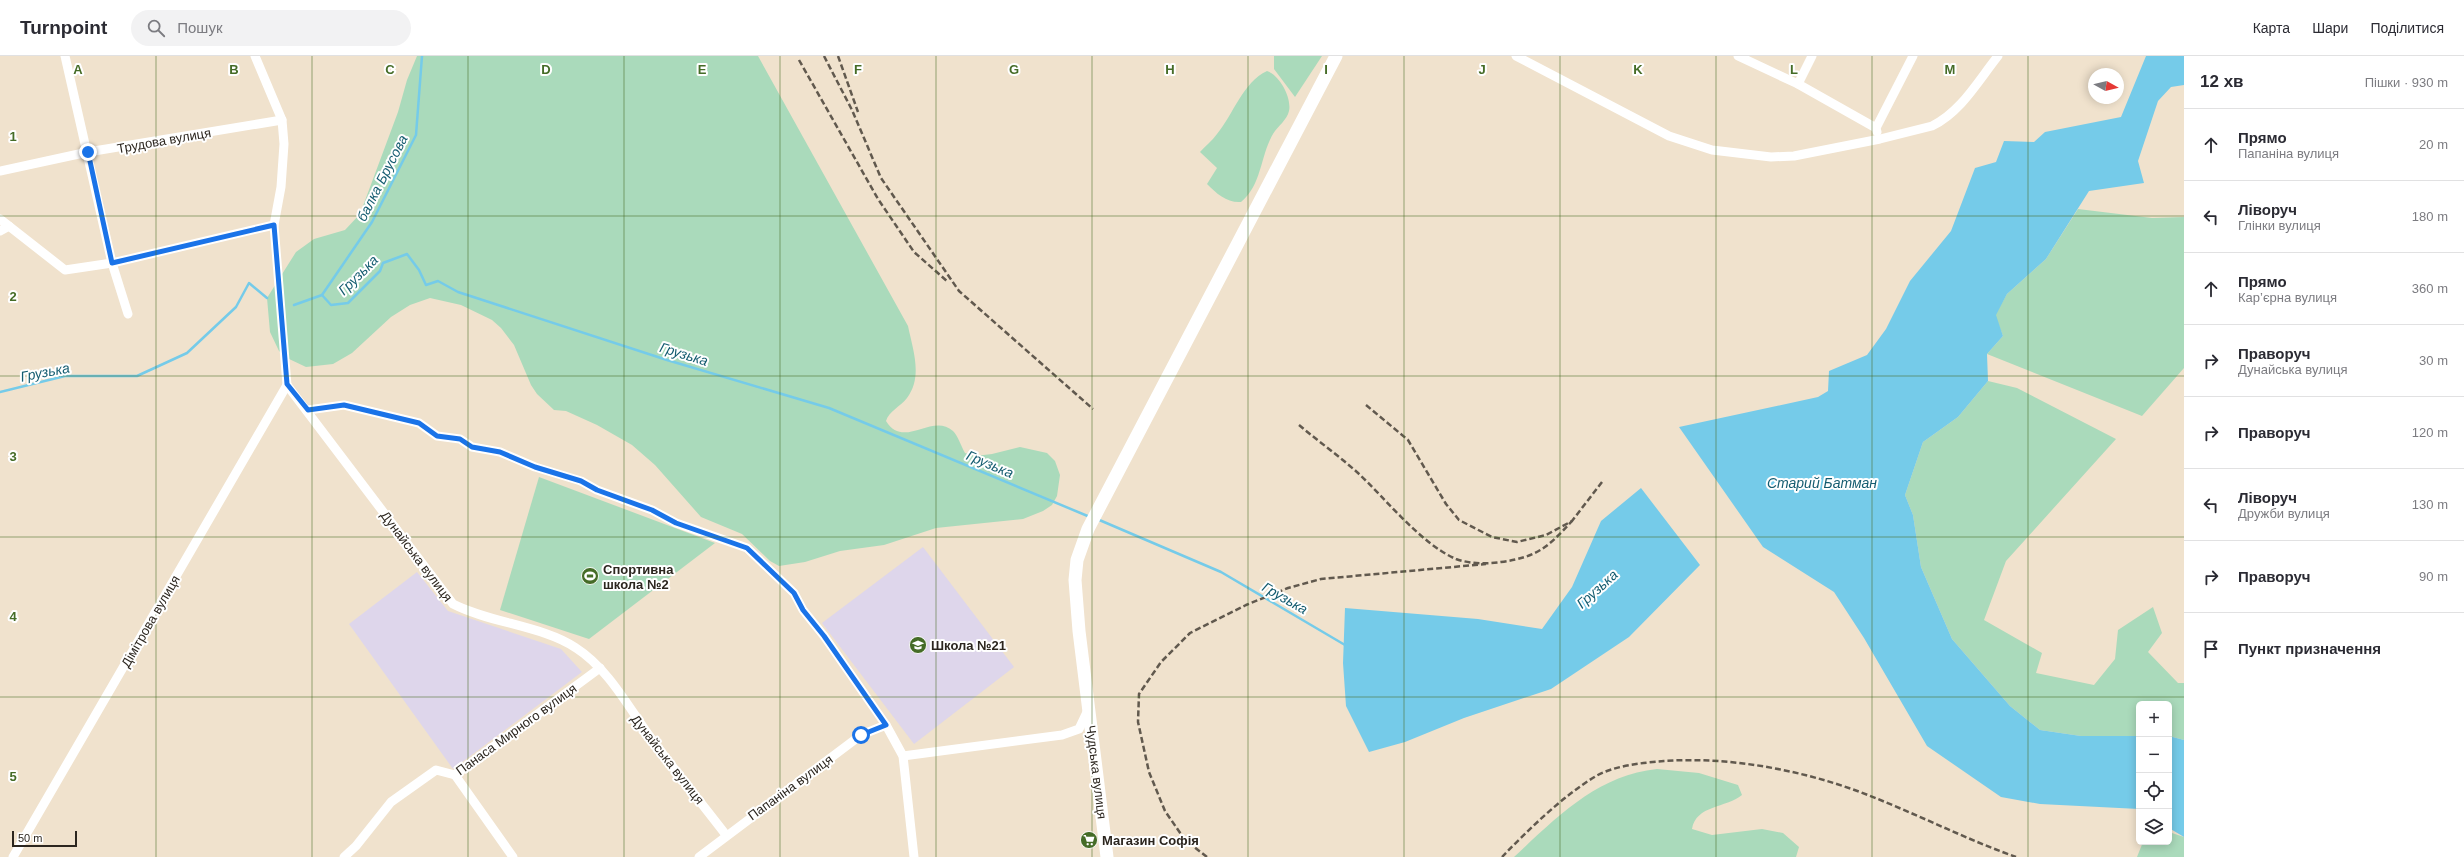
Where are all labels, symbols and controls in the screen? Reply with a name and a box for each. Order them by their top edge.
search box [131,10,411,46]
text: Turnpoint [20,17,107,38]
icon: search [145,17,167,39]
text: Пошук [177,19,222,36]
text: Карта [2253,20,2290,36]
text: Шари [2312,20,2348,36]
text: Поділитися [2370,20,2444,36]
text: A [73,62,83,77]
text: B [229,62,239,77]
text: C [385,62,395,77]
text: D [541,62,551,77]
text: E [698,62,707,77]
text: F [854,62,862,77]
text: G [1009,62,1019,77]
text: H [1165,62,1175,77]
text: I [1324,62,1328,77]
text: J [1478,62,1486,77]
text: K [1633,62,1643,77]
text: L [1790,62,1798,77]
text: M [1945,62,1955,77]
north arrow [2088,68,2124,104]
text: 12 хв [2200,72,2244,91]
text: Пішки · 930 m [2365,75,2448,90]
street label: Трудова вулиця [116,125,212,156]
text: 1 [9,129,17,144]
text: Прямо [2238,129,2287,146]
water label: балка Брусова [353,132,411,224]
icon: ahead [2200,134,2222,156]
text: 20 m [2419,137,2448,152]
route end [79,143,97,161]
text: Папаніна вулиця [2238,146,2339,161]
text: Ліворуч [2238,201,2297,218]
icon: left [2200,206,2222,228]
text: 180 m [2412,209,2448,224]
text: Глінки вулиця [2238,218,2321,233]
water label: Грузька [335,252,381,298]
text: Прямо [2238,273,2287,290]
icon: ahead [2200,278,2222,300]
text: 360 m [2412,281,2448,296]
text: 2 [9,289,17,304]
text: Кар’єрна вулиця [2238,290,2337,305]
water label: Грузька [658,339,710,369]
text: Праворуч [2238,345,2311,362]
icon: right [2200,350,2222,372]
text: 30 m [2419,353,2448,368]
water label: Грузька [19,359,71,385]
text: Дунайська вулиця [2238,362,2348,377]
icon: right [2200,422,2222,444]
text: Праворуч [2238,424,2311,441]
text: 120 m [2412,425,2448,440]
water label: Грузька [964,447,1016,481]
text: 3 [9,449,17,464]
water label: Старий Батман [1767,475,1877,491]
text: Ліворуч [2238,489,2297,506]
icon: left [2200,494,2222,516]
text: 130 m [2412,497,2448,512]
text: Дружби вулиця [2238,506,2330,521]
street label: Дунайська вулиця [378,508,456,605]
place label: Спортивна школа №2 [603,562,674,592]
sports icon: Спортивна школа №2 [580,566,600,586]
water label: Грузька [1573,566,1621,612]
icon: right [2200,566,2222,588]
text: Праворуч [2238,568,2311,585]
text: 90 m [2419,569,2448,584]
street label: Дімітрова вулиця [118,573,183,670]
water label: Грузька [1260,579,1311,617]
text: 4 [9,609,17,624]
school or university icon: Школа №21 [908,635,928,655]
place label: Школа №21 [931,638,1006,653]
icon: arrive [2200,638,2222,660]
text: Пункт призначення [2238,640,2381,657]
street label: Панаса Мирного вулиця [453,681,580,778]
map controls [2136,701,2172,845]
button: + [2136,701,2172,737]
street label: Дунайська вулиця [628,712,707,807]
street label: Чудська вулиця [1083,724,1110,820]
route start [852,726,870,744]
button: − [2136,737,2172,773]
street label: Папаніна вулиця [745,752,836,823]
text: 5 [9,769,17,784]
button: locate [2136,773,2172,809]
button: layers [2136,809,2172,845]
scale bar [12,829,77,848]
supermarket icon: Магазин Софія [1079,830,1099,850]
text: 50 m [18,832,42,844]
place label: Магазин Софія [1102,833,1199,848]

